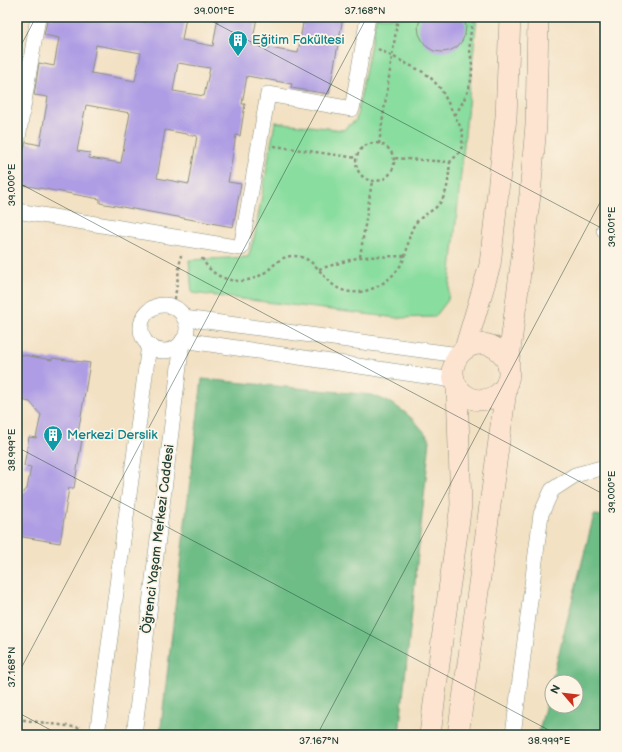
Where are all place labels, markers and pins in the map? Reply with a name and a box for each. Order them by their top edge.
building icon: Eğitim Fakültesi [227,29,249,57]
place label: Eğitim Fakültesi [252,32,344,48]
building icon: Merkezi Derslik [42,424,64,452]
place label: Merkezi Derslik [67,427,158,443]

